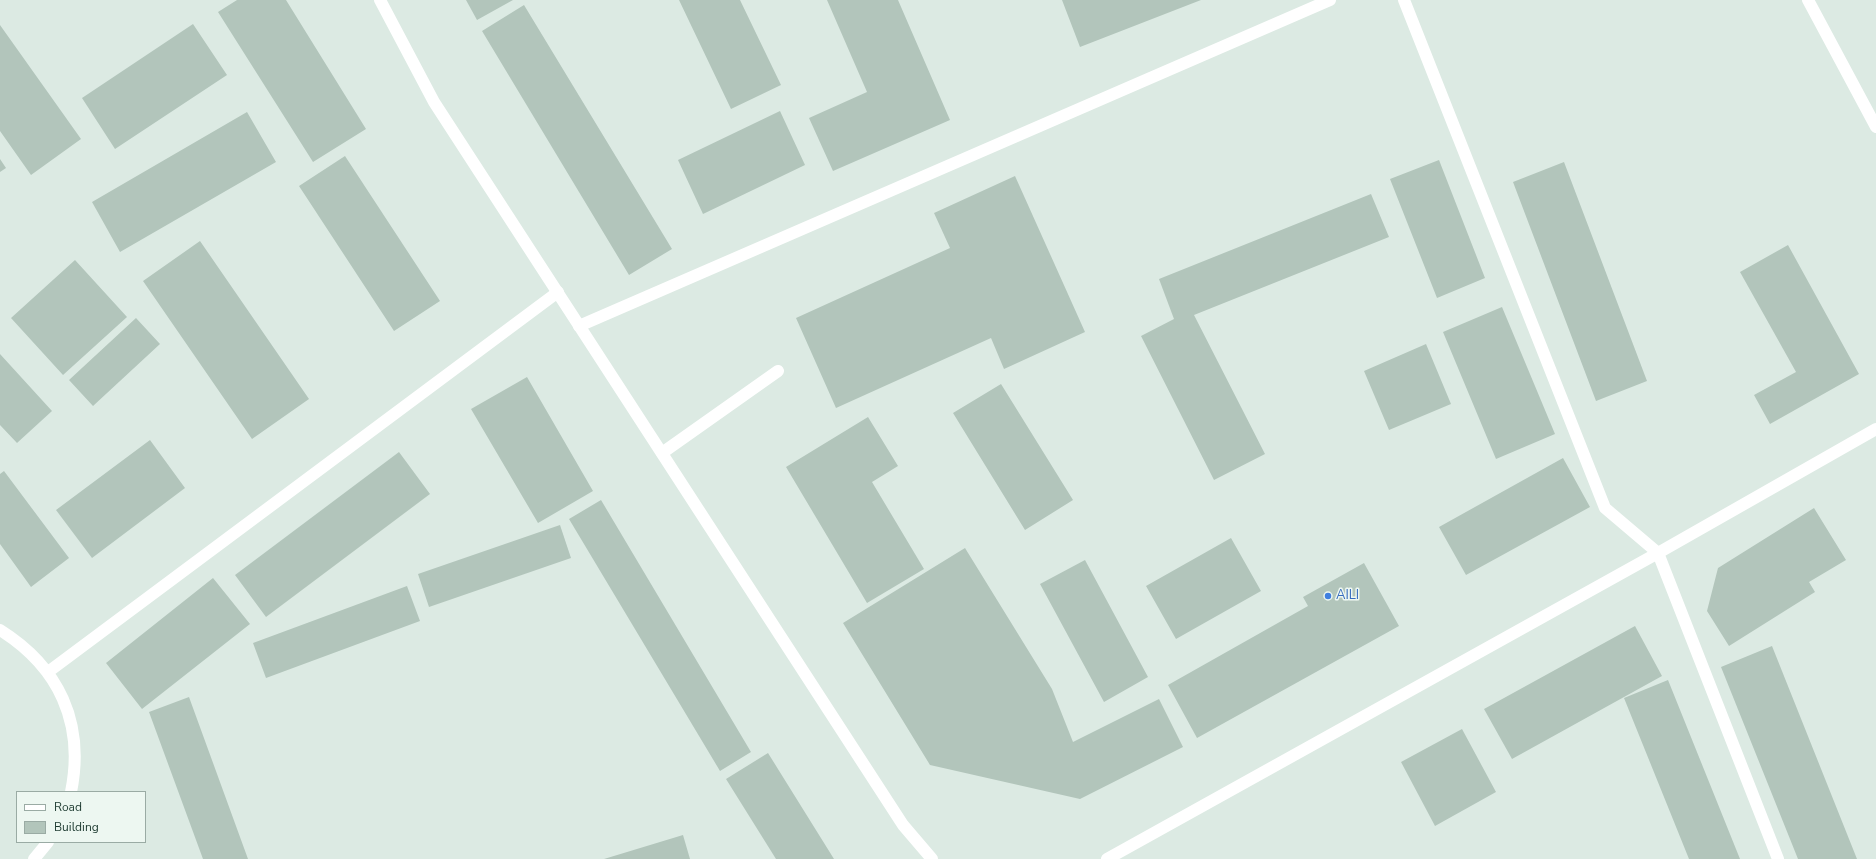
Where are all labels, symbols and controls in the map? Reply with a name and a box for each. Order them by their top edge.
place label: AILI [1336,588,1359,604]
marker: AILI [1323,591,1333,601]
legend [16,791,146,843]
text: Road [54,799,82,815]
text: Building [54,819,99,835]

